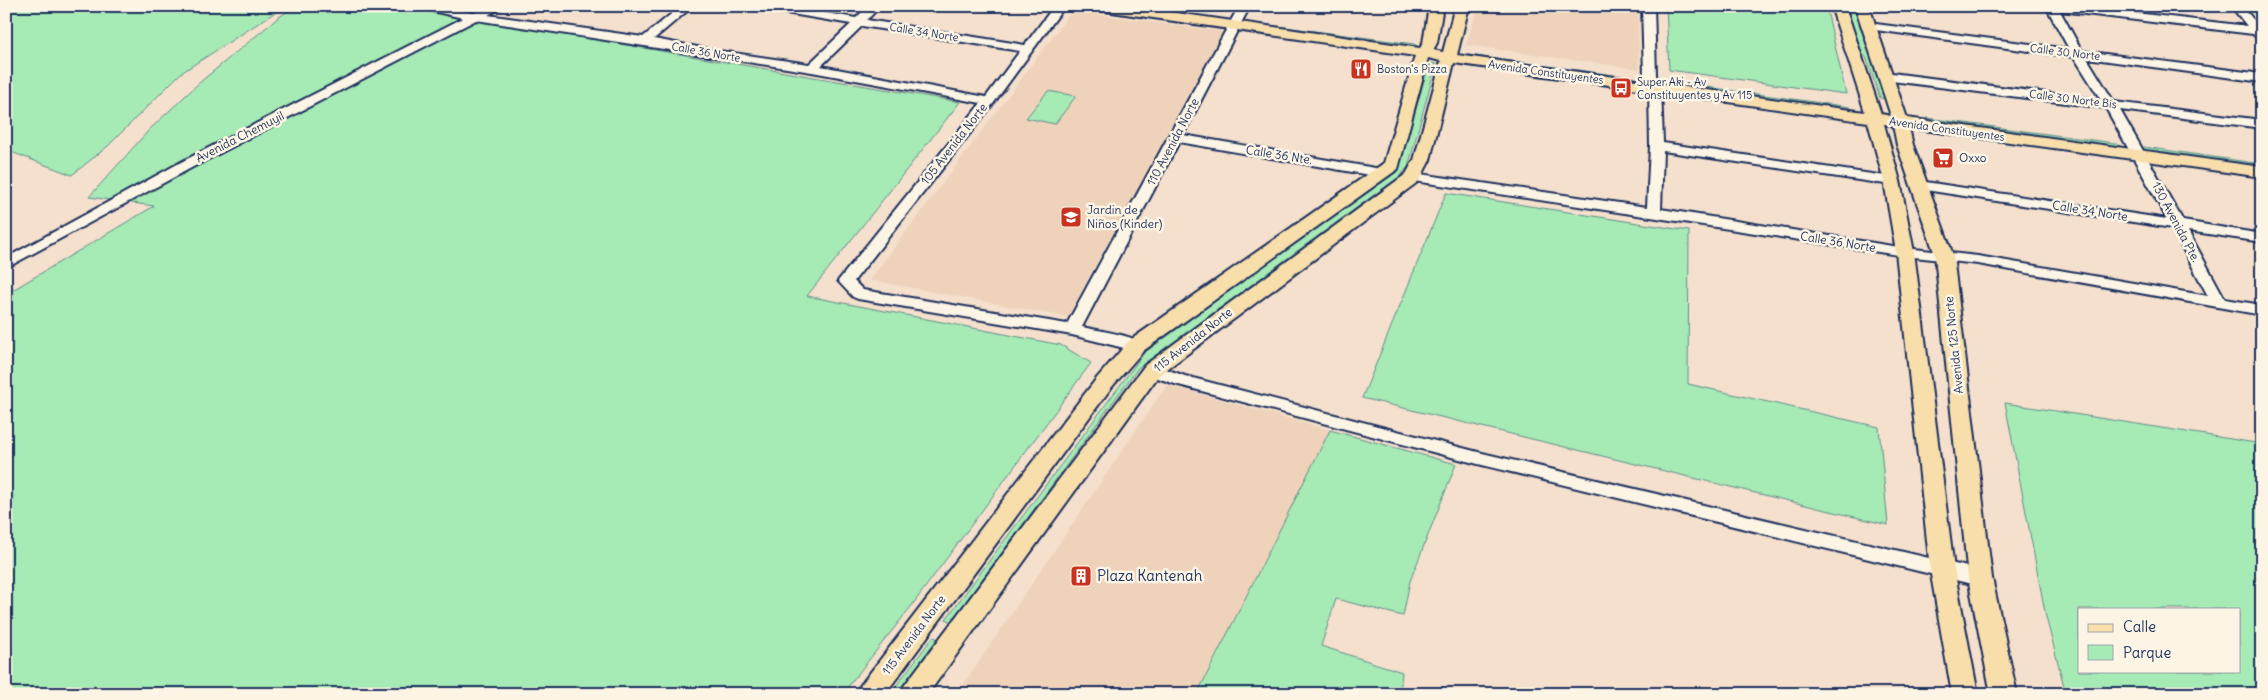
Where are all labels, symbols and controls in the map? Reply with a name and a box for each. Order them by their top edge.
street label: Calle 34 Norte [888,20,960,44]
street label: Calle 36 Norte [670,39,742,65]
street label: Calle 30 Norte [2029,41,2101,63]
restaurant icon: Boston's Pizza [1349,57,1373,81]
street label: Avenida Constituyentes [1487,57,1605,87]
place label: Boston's Pizza [1377,62,1447,76]
place label: Super Aki - Av Constituyentes y Av 115 [1637,75,1752,102]
bus stop icon: Super Aki - Av Constituyentes y Av 115 [1609,76,1633,100]
street label: Calle 30 Norte Bis [2028,87,2118,111]
street label: 110 Avenida Norte [1143,96,1202,188]
street label: 105 Avenida Norte [917,100,990,187]
street label: Avenida Chemuyil [193,108,286,165]
street label: Avenida Constituyentes [1888,114,2006,144]
street label: Calle 36 Nte. [1245,142,1313,167]
supermarket icon: Oxxo [1931,146,1955,170]
place label: Oxxo [1959,150,1987,165]
street label: 130 Avenida Pte. [2149,179,2204,264]
street label: Calle 34 Norte [2051,197,2129,224]
place label: Jardin de Niños (Kinder) [1087,202,1163,231]
school or university icon: Jardin de Niños (Kinder) [1059,205,1083,229]
street label: Calle 36 Norte [1799,228,1877,255]
street label: Avenida 125 Norte [1941,296,1966,394]
street label: 115 Avenida Norte [1150,304,1235,375]
building icon: Plaza Kantenah [1069,564,1093,588]
place label: Plaza Kantenah [1097,566,1203,585]
street label: 115 Avenida Norte [879,592,948,677]
legend [2078,608,2240,672]
text: Calle [2123,617,2156,636]
text: Parque [2123,643,2171,662]

